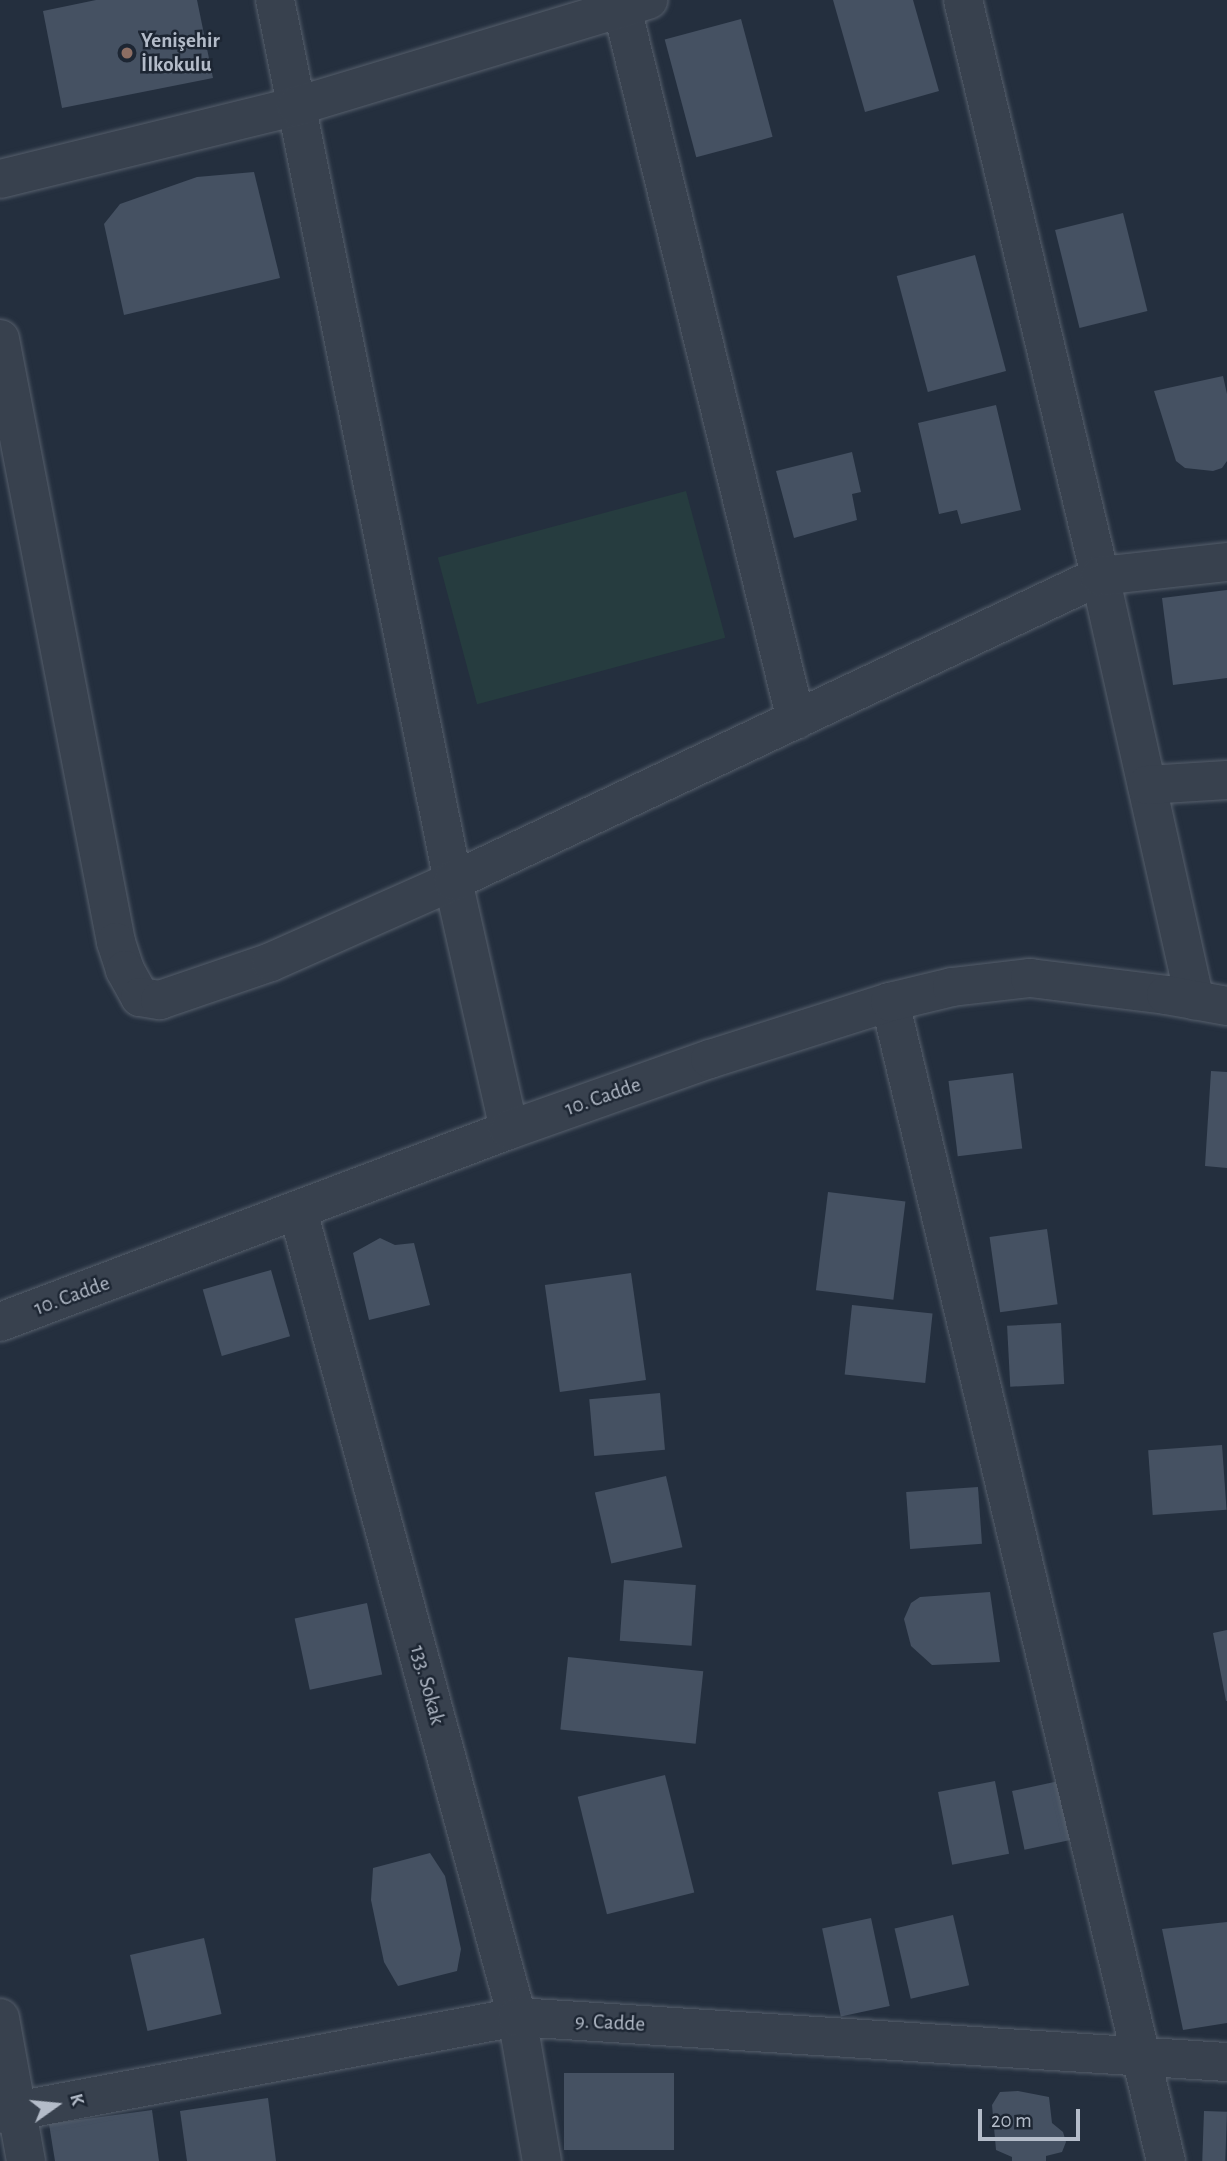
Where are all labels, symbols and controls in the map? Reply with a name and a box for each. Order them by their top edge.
place label: Yenişehir İlkokulu [141,28,220,78]
marker: Yenişehir İlkokulu [119,45,135,61]
street label: 10. Cadde [562,1072,644,1122]
street label: 10. Cadde [31,1271,113,1321]
street label: 133. Sokak [404,1643,450,1727]
street label: 9. Cadde [574,2009,646,2037]
north arrow [21,2070,91,2140]
text: K [66,2092,87,2107]
scale bar [982,2094,1084,2138]
text: 20 m [991,2110,1032,2131]

